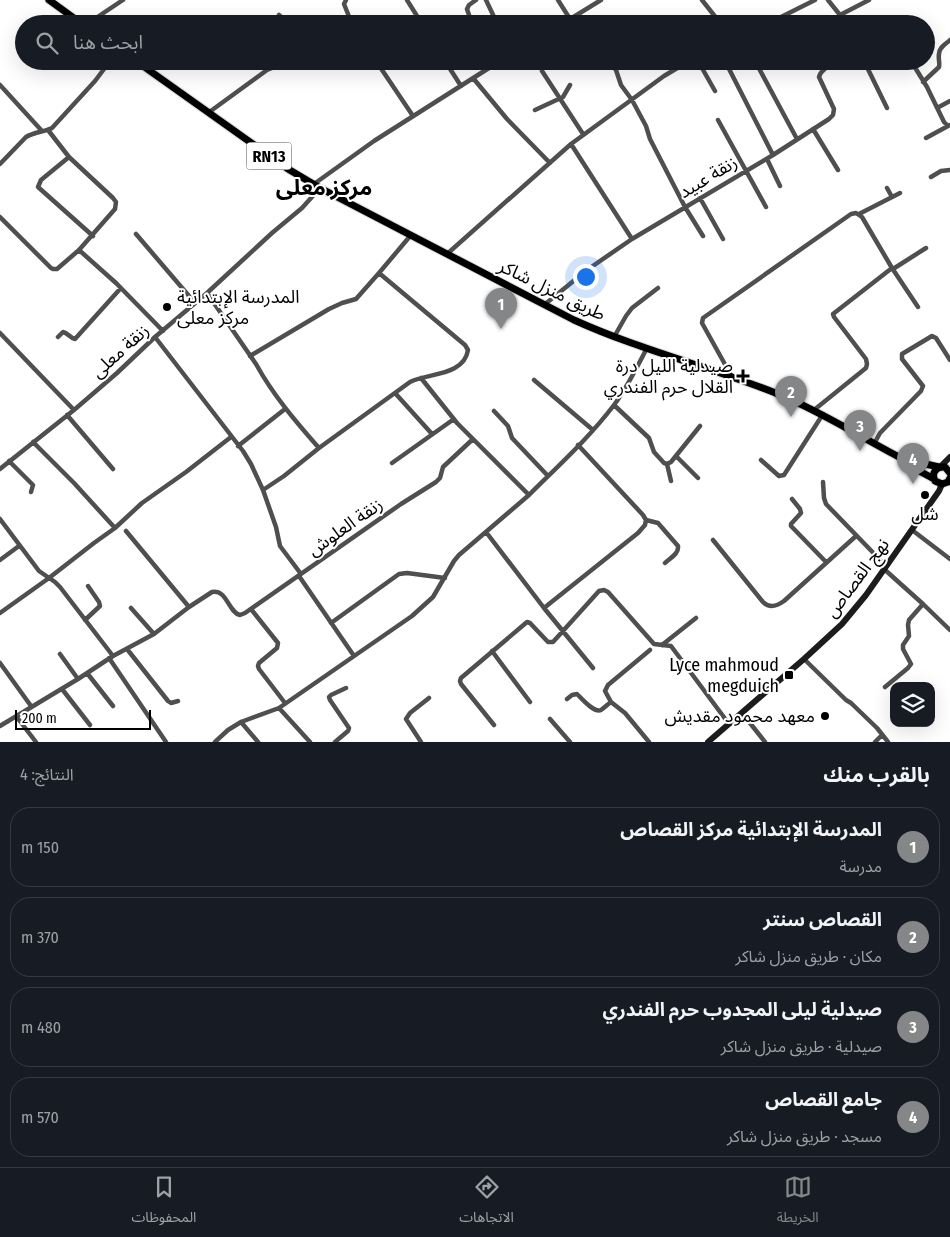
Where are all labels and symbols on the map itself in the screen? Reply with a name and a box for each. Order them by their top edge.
road number: RN13 [246,142,292,170]
street label: زنقة عبيد [675,151,741,203]
district label: مركز معلى [276,174,372,201]
street label: طريق منزل شاكر [494,254,609,325]
your location [573,264,599,290]
place label: المدرسة الإبتدائية مركز معلى [177,286,300,329]
pin: 1 [485,288,517,329]
marker: المدرسة الإبتدائية مركز معلى [161,301,173,313]
street label: زنقة معلى [87,319,153,383]
place label: صيدلية الليل درة القلال حرم الفندري [604,355,733,401]
marker: صيدلية الليل درة القلال حرم الفندري [737,370,749,382]
pin: 2 [775,376,807,417]
pin: 3 [844,410,876,451]
pin: 4 [897,443,929,484]
marker: شل [919,489,931,501]
street label: زنقة العلوش [303,493,387,561]
place label: شل [911,503,939,525]
street label: نهج القصاص [820,534,896,623]
place label: Lyce mahmoud megduich [669,654,779,697]
marker: Lyce mahmoud megduich [783,669,795,681]
place label: معهد محمود مقديش [664,705,815,727]
scale bar [15,707,151,730]
marker: معهد محمود مقديش [819,710,831,722]

